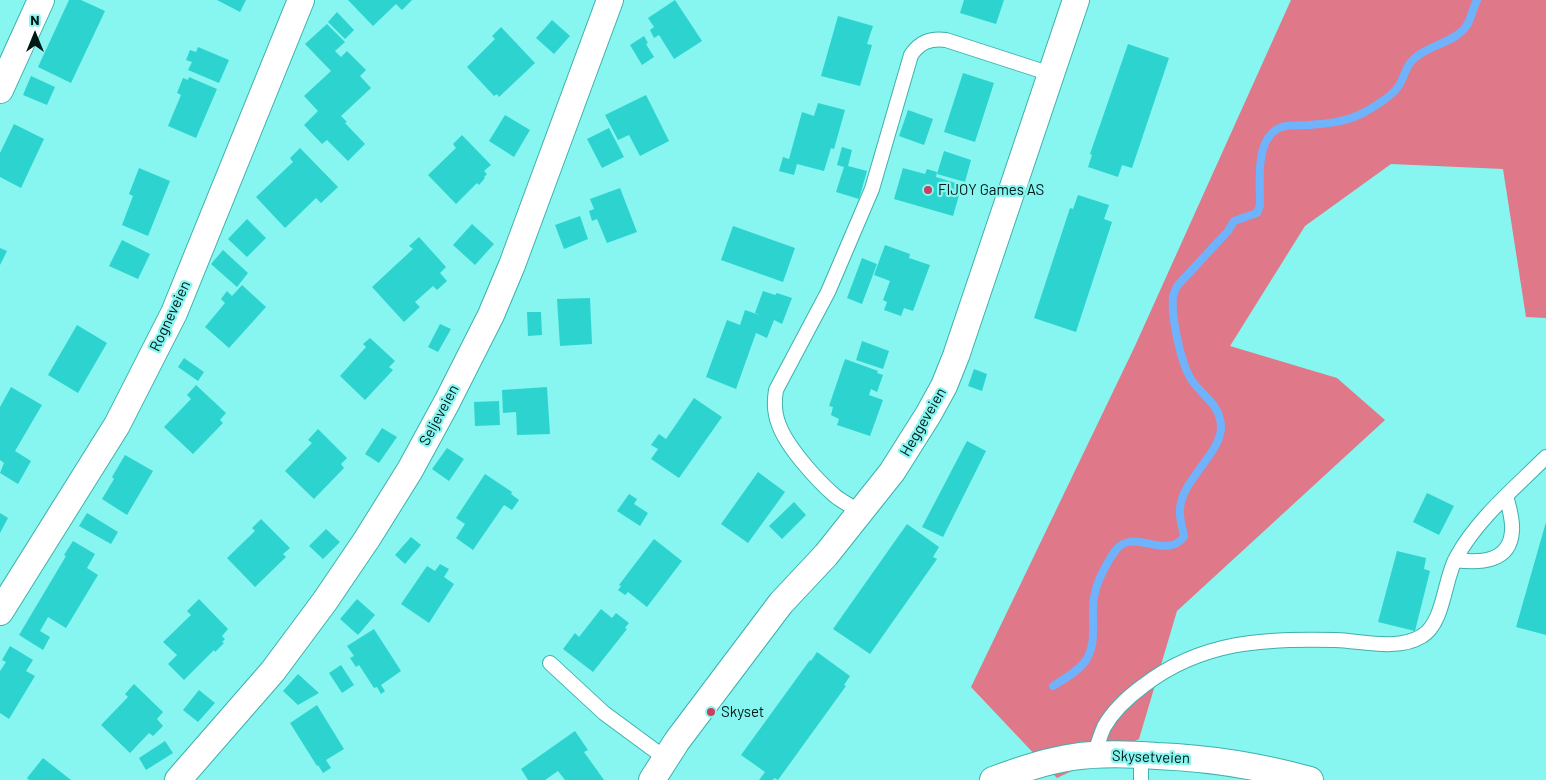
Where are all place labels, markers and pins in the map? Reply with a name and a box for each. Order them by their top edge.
place label: FIJOY Games AS [938,181,1044,199]
marker: FIJOY Games AS [922,184,934,196]
place label: Skyset [721,703,764,721]
marker: Skyset [705,706,717,718]

